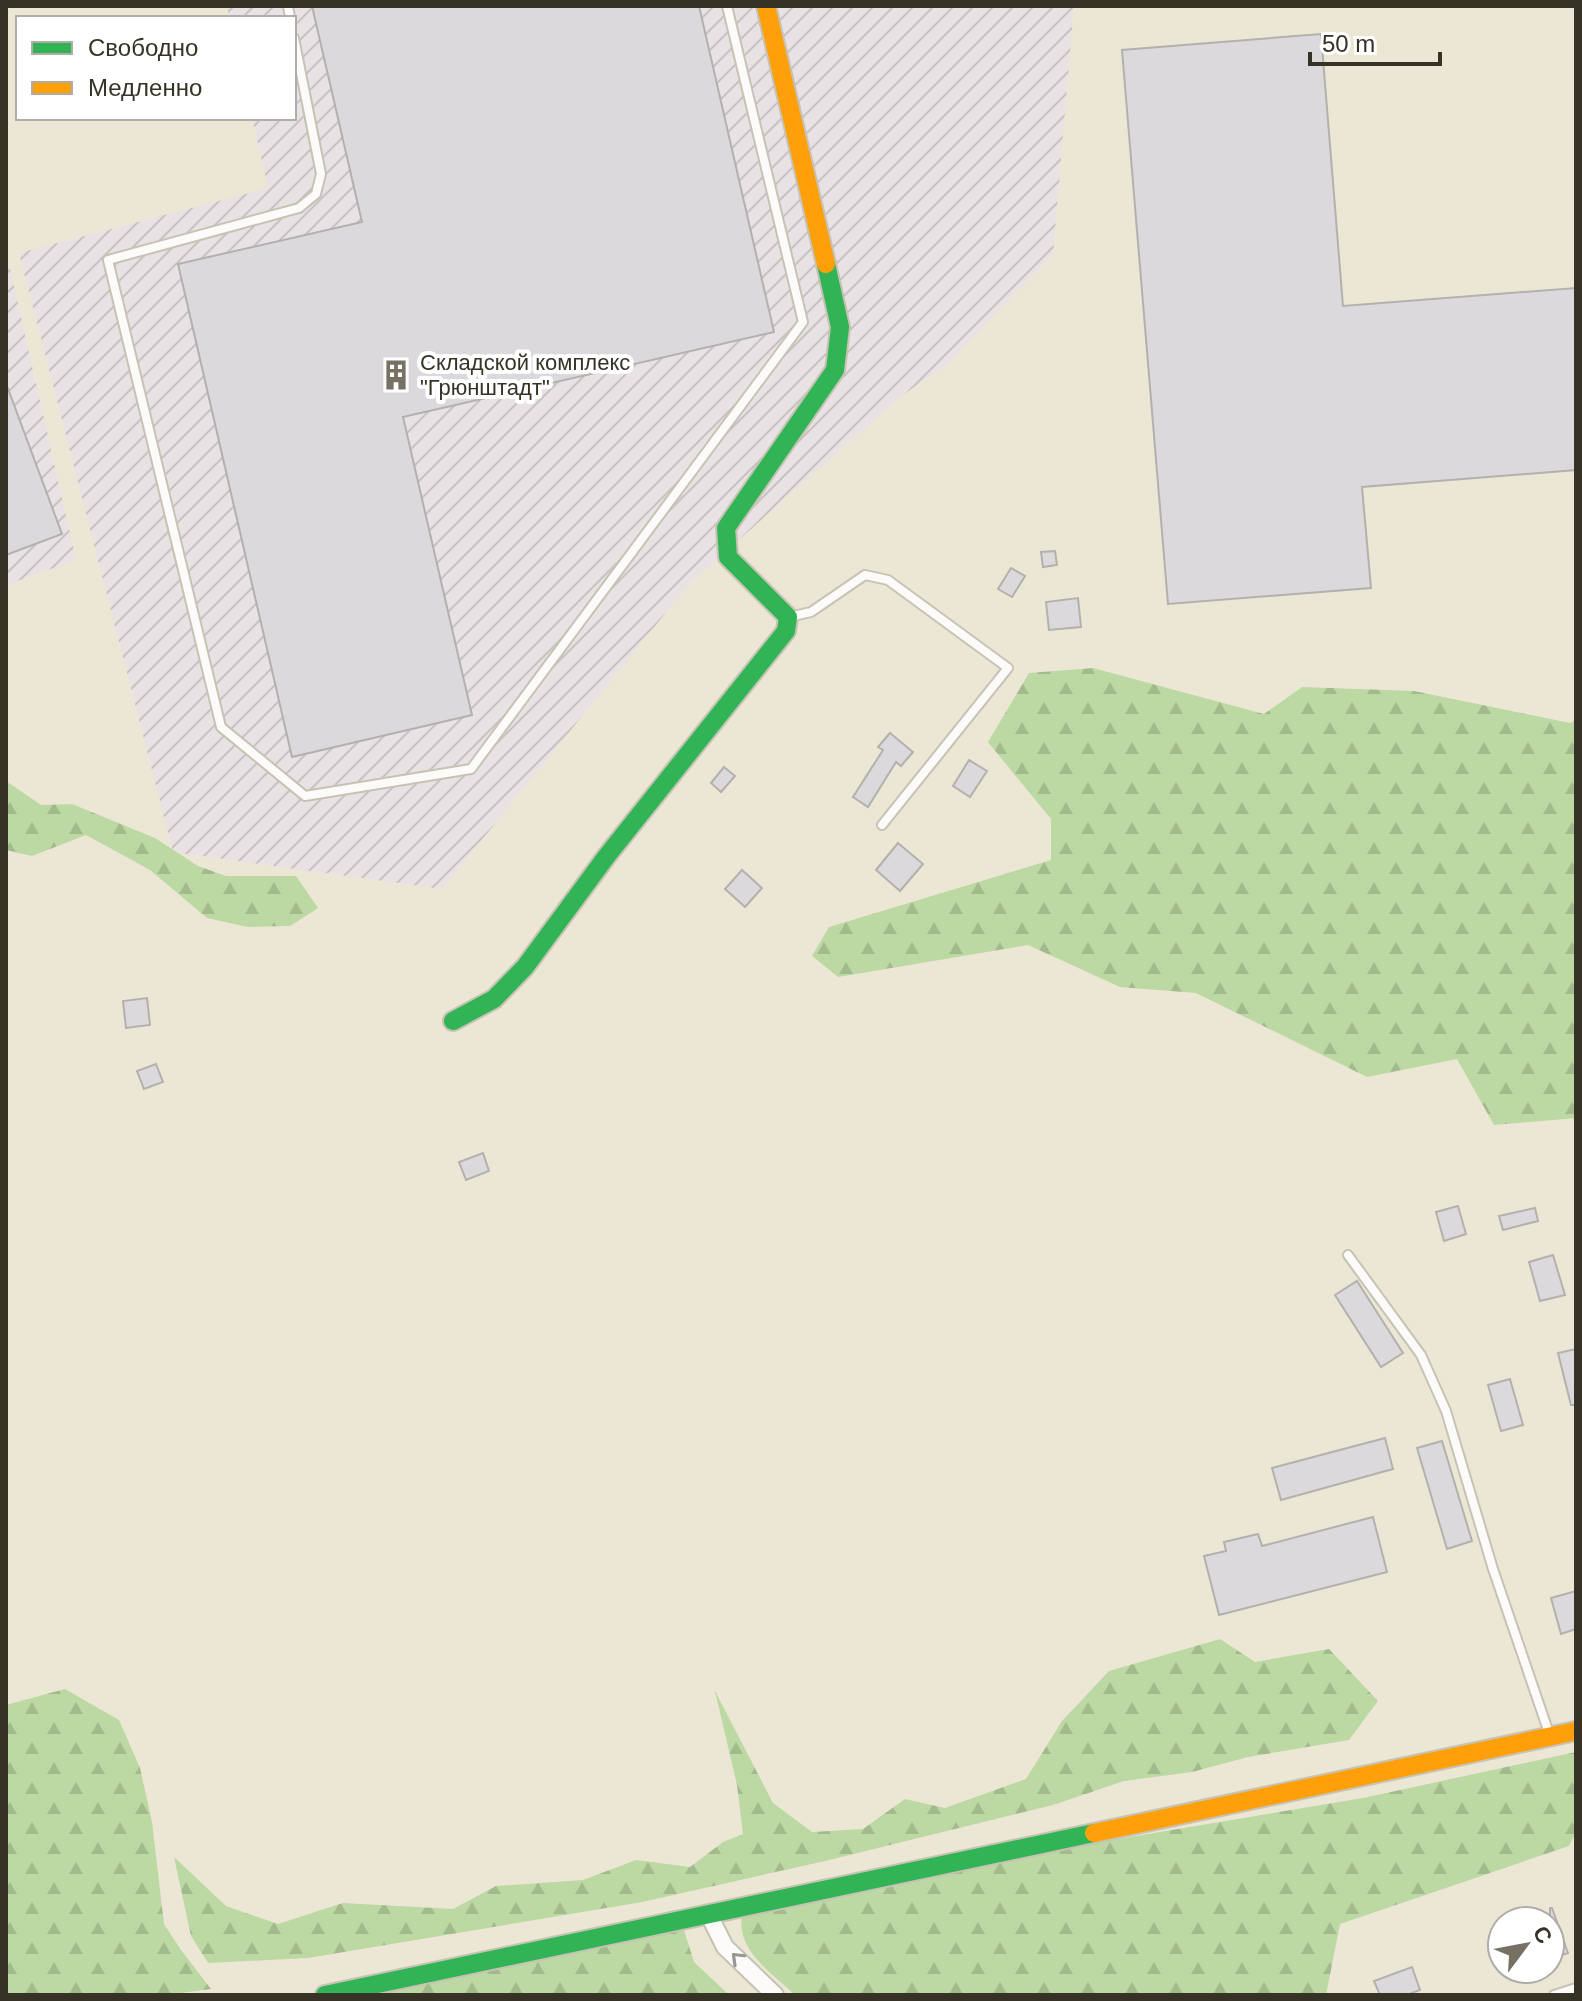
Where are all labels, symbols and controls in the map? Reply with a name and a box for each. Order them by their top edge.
legend [16,16,296,120]
scale bar [1310,16,1440,66]
text: 50 m [1322,30,1375,57]
text: Свободно [88,34,198,61]
text: Медленно [88,74,202,101]
place label: Складской комплекс "Грюнштадт" [420,350,630,400]
building icon: Складской комплекс "Грюнштадт" [379,358,413,392]
north arrow [1486,1905,1566,1985]
text: С [1528,1921,1557,1948]
one-way arrow [732,1953,746,1967]

